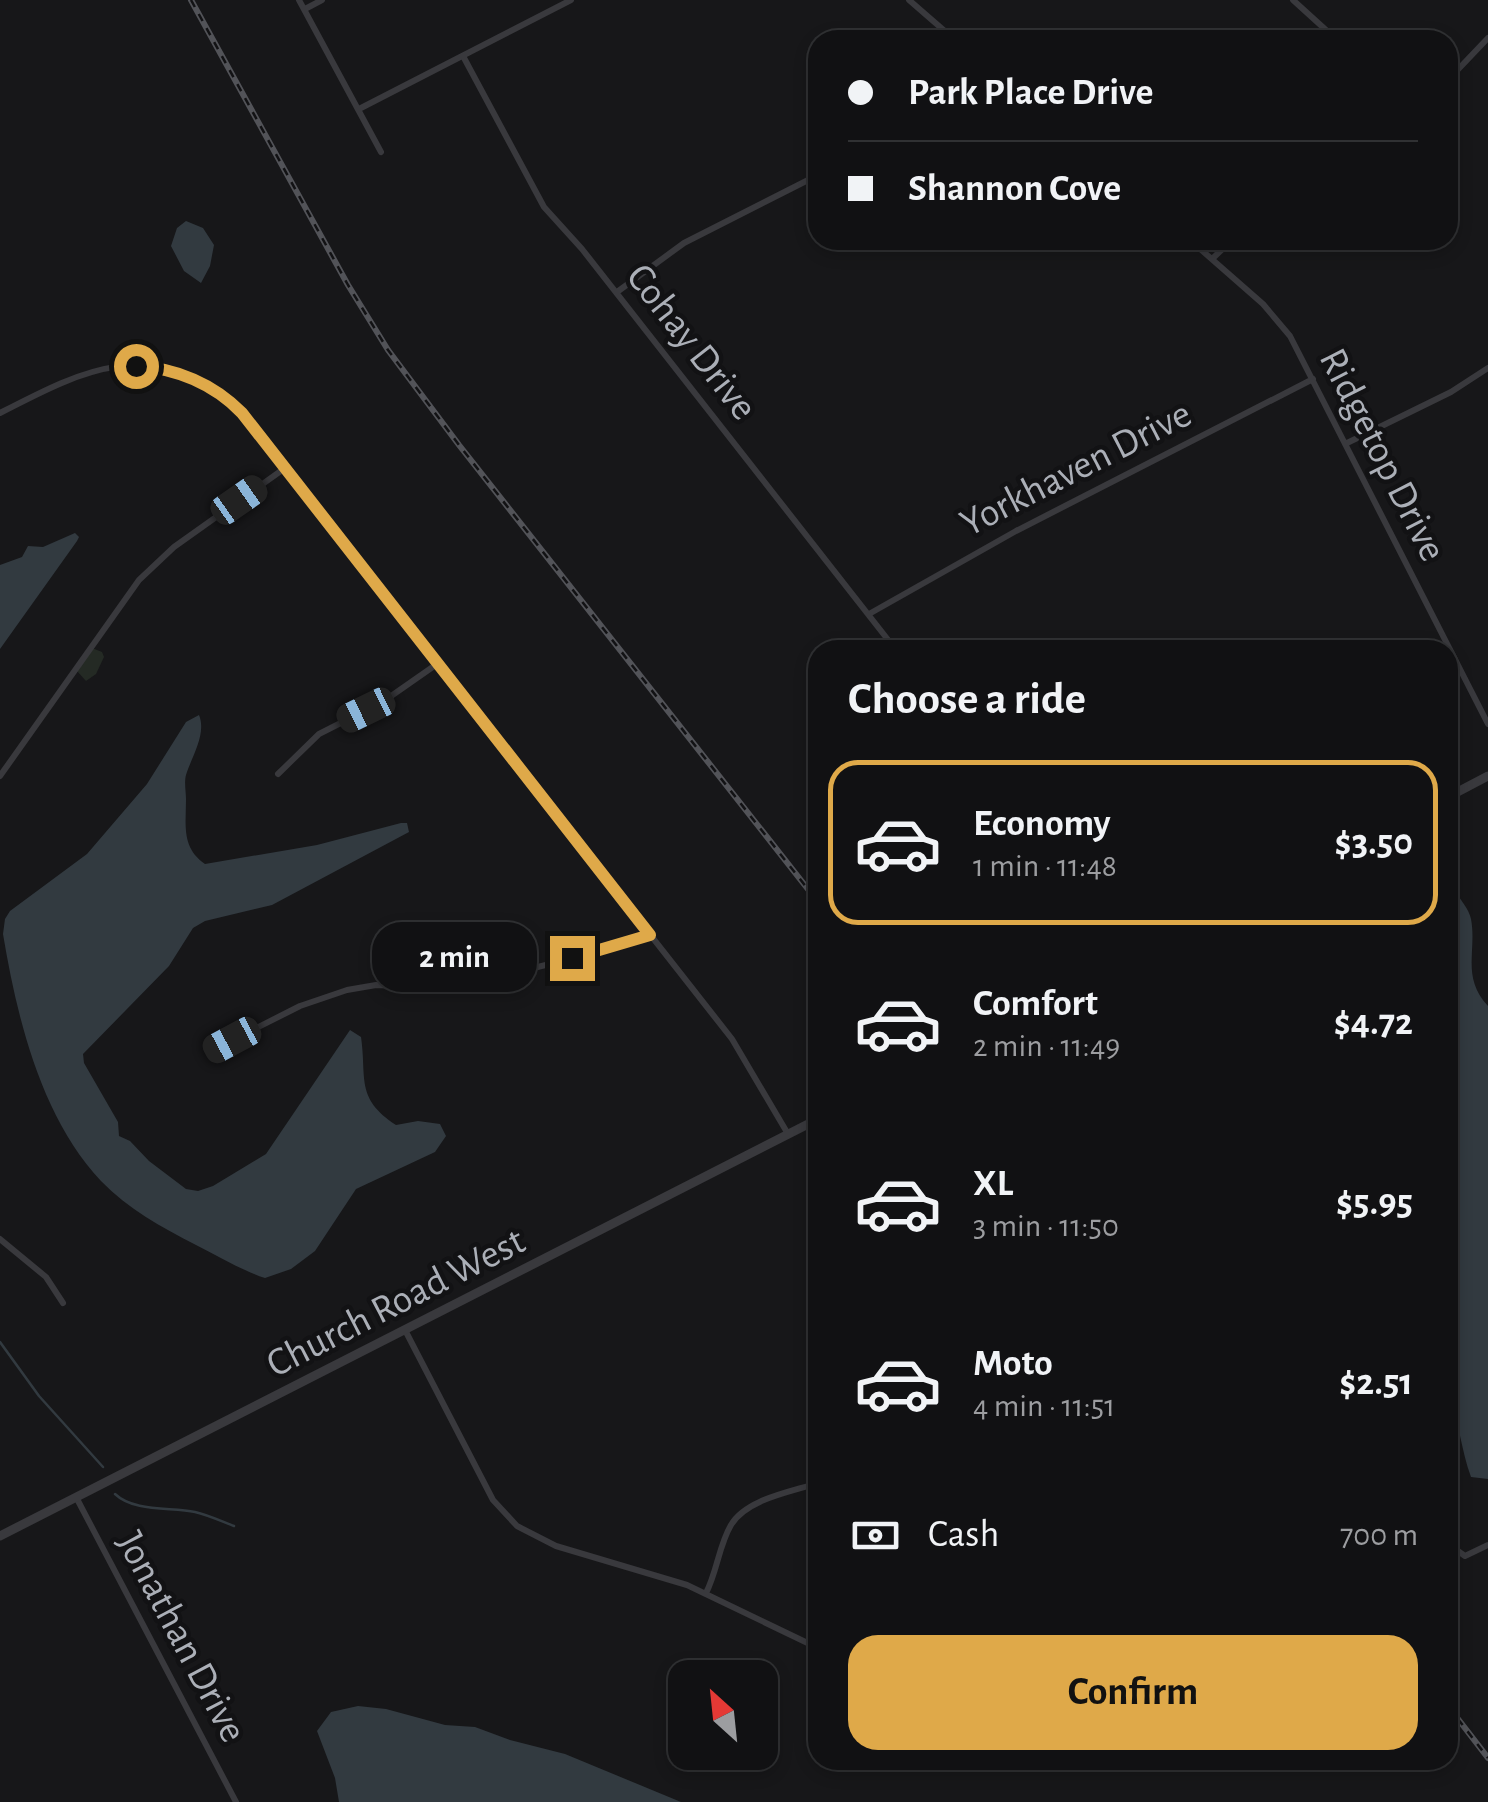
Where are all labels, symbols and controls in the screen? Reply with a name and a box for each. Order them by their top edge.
text: Park Place Drive [908,74,1153,112]
text: Shannon Cove [908,170,1121,208]
street label: Cohay Drive [619,257,764,428]
street label: Ridgetop Drive [1312,342,1453,568]
route start [114,344,159,389]
street label: Yorkhaven Drive [954,394,1198,544]
car [206,471,272,529]
text: Choose a ride [848,677,1086,722]
car [332,683,400,737]
icon: car [853,798,943,888]
text: Economy [973,805,1111,843]
text: $3.50 [1335,824,1413,862]
text: 1 min · 11:48 [973,850,1117,882]
callout: 2 min [372,923,537,993]
route end [550,936,595,981]
text: 2 min [419,941,490,973]
icon: car [853,978,943,1068]
text: Comfort [973,985,1098,1023]
text: $4.72 [1334,1004,1413,1042]
car [198,1013,266,1067]
text: 2 min · 11:49 [973,1030,1120,1062]
icon: car [853,1158,943,1248]
text: XL [973,1165,1013,1203]
text: $5.95 [1336,1184,1413,1222]
text: 3 min · 11:50 [973,1210,1119,1242]
street label: Church Road West [261,1221,531,1385]
icon: car [853,1338,943,1428]
text: Moto [973,1345,1053,1383]
text: $2.51 [1339,1364,1413,1402]
text: 4 min · 11:51 [973,1390,1115,1422]
icon: cash [848,1508,903,1563]
text: Cash [928,1516,999,1554]
text: 700 m [1340,1519,1418,1551]
street label: Jonathan Drive [109,1525,253,1749]
button: Confirm [848,1635,1418,1750]
north arrow [668,1660,778,1770]
map controls [668,1660,778,1770]

